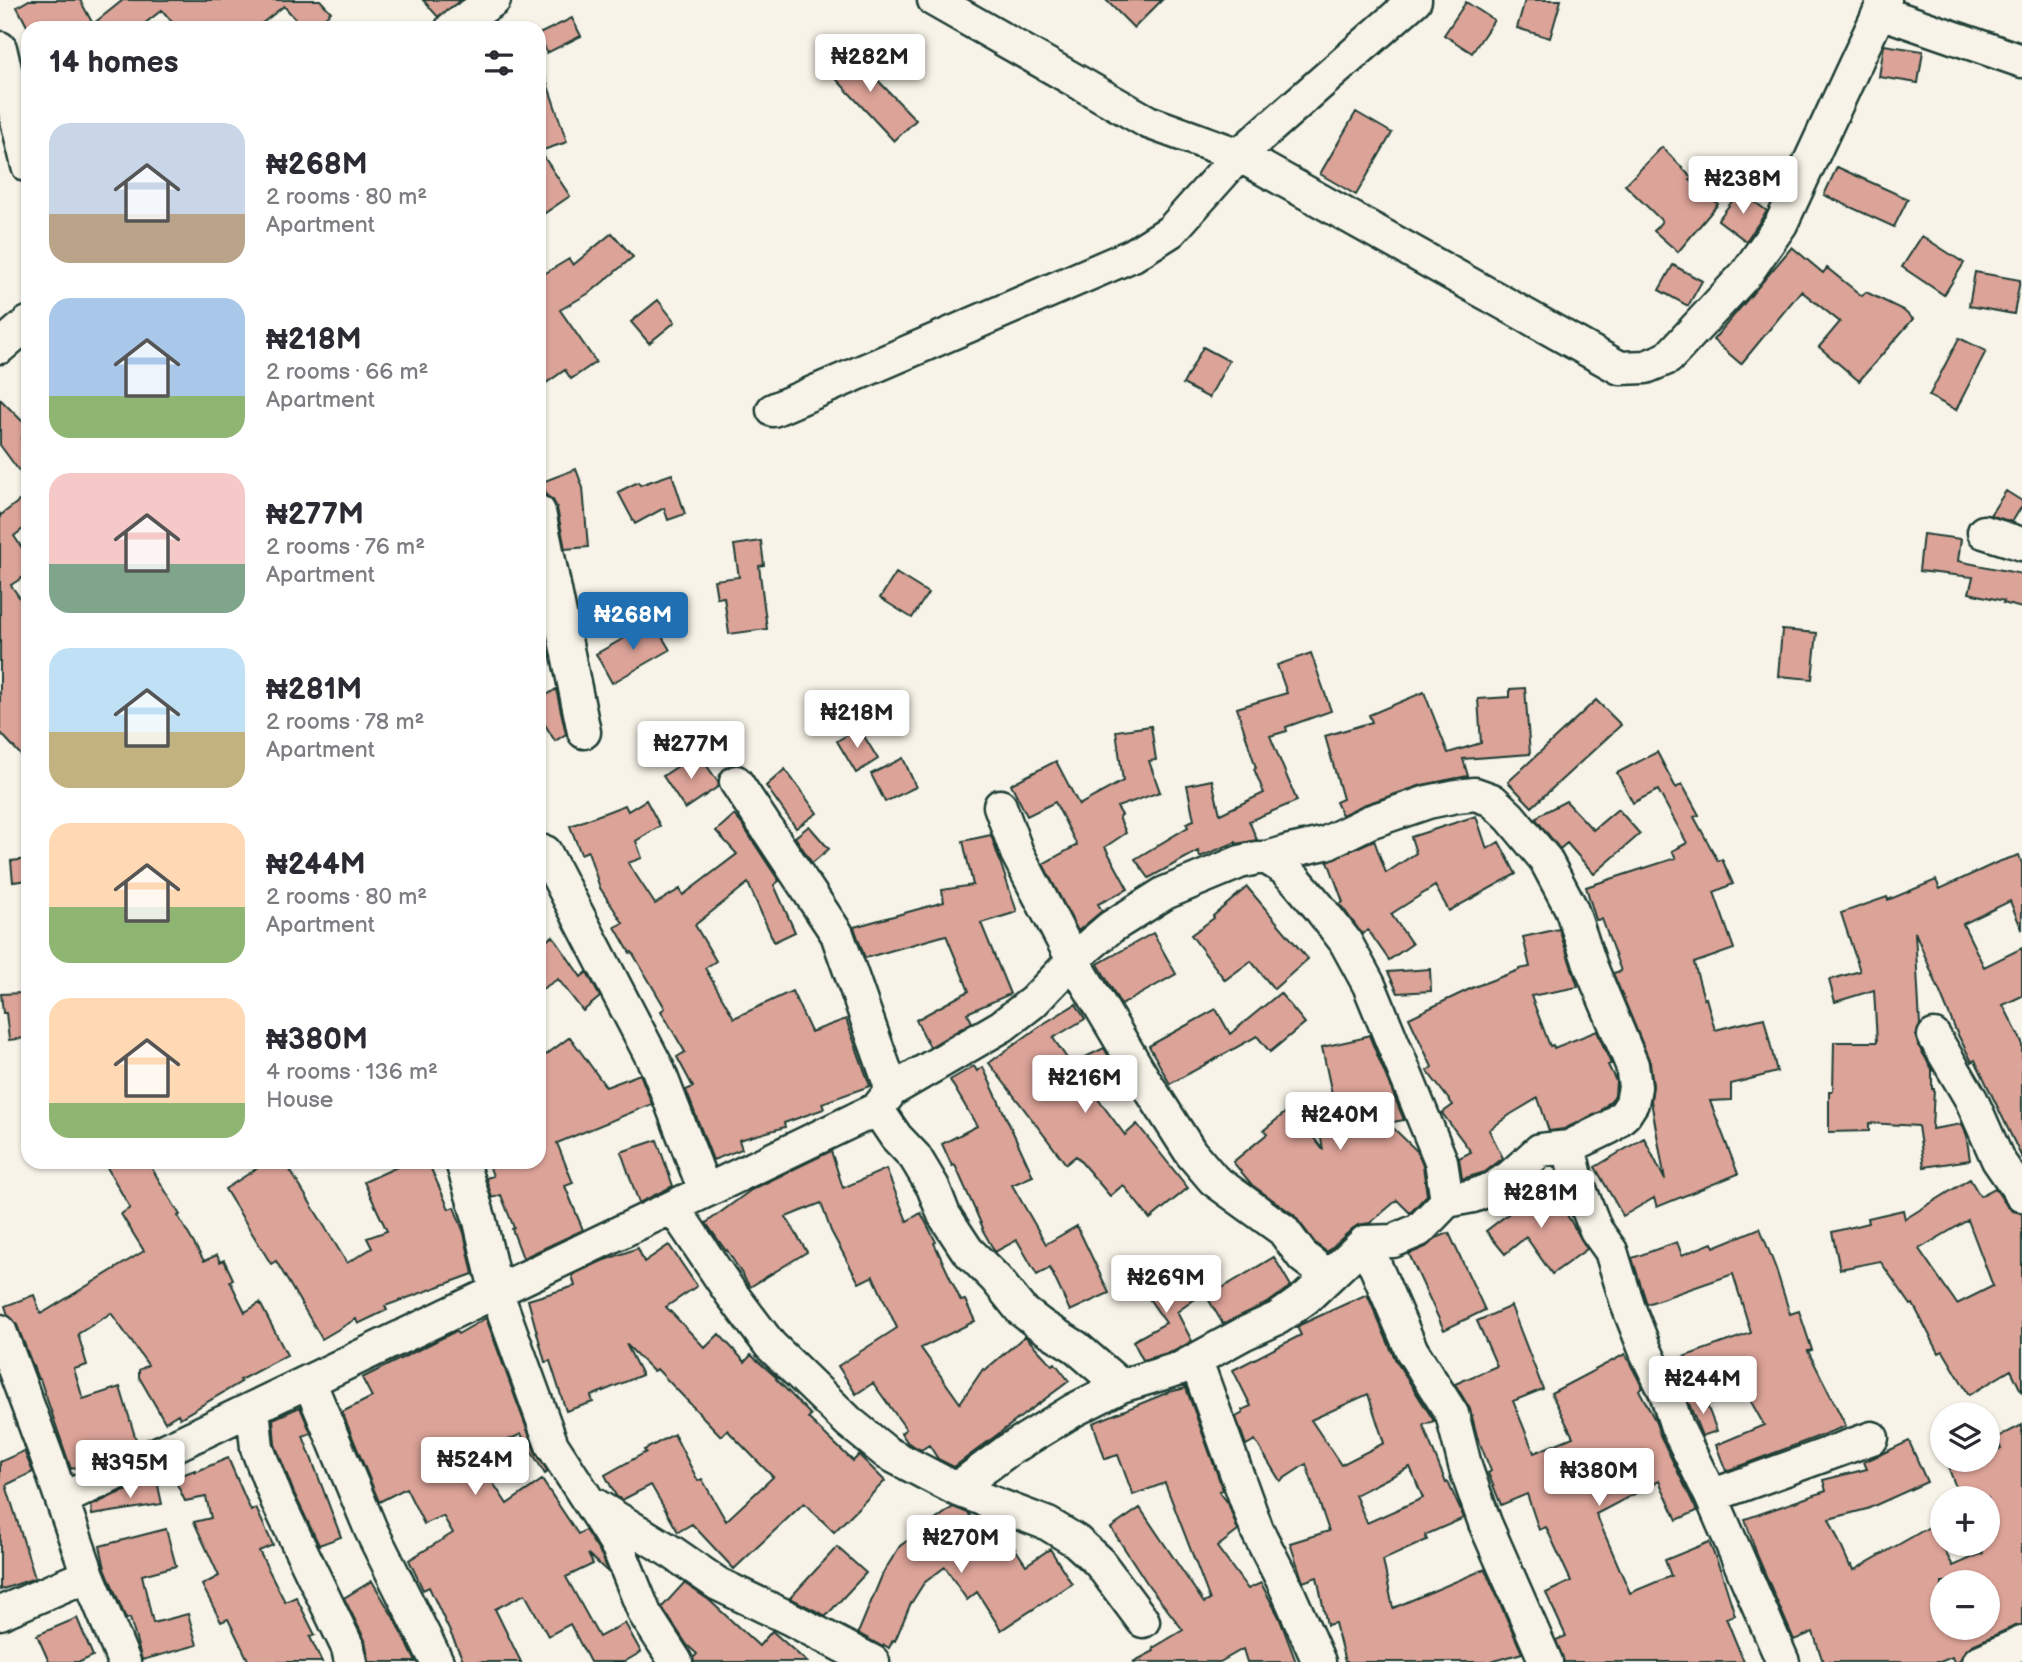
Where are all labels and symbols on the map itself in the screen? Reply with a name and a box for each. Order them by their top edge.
pin: ₦282M [821,34,919,94]
pin: ₦238M [1694,156,1792,216]
pin: ₦268M [584,592,682,652]
pin: ₦218M [808,690,906,750]
pin: ₦277M [642,722,740,781]
pin: ₦216M [1036,1056,1134,1115]
pin: ₦240M [1291,1092,1389,1152]
pin: ₦281M [1492,1170,1590,1230]
pin: ₦269M [1117,1256,1215,1315]
pin: ₦244M [1654,1356,1752,1416]
pin: ₦524M [426,1438,524,1497]
pin: ₦395M [81,1440,179,1500]
pin: ₦380M [1550,1448,1648,1508]
pin: ₦270M [912,1516,1010,1575]

